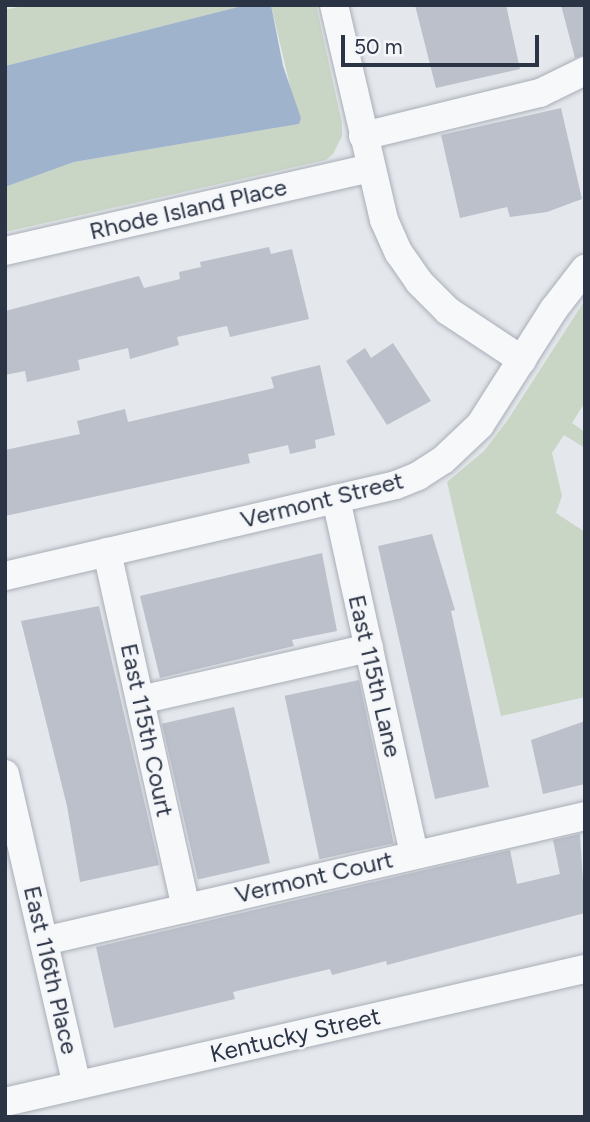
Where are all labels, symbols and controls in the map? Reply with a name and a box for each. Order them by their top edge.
scale bar [345,21,543,65]
text: 50 m [354,34,403,59]
street label: Rhode Island Place [87,172,289,246]
street label: Vermont Street [238,466,406,534]
street label: East 115th Lane [342,592,408,760]
street label: East 115th Court [115,641,179,819]
street label: Vermont Court [232,845,396,909]
street label: East 116th Place [18,883,84,1057]
street label: Kentucky Street [207,1001,383,1069]

